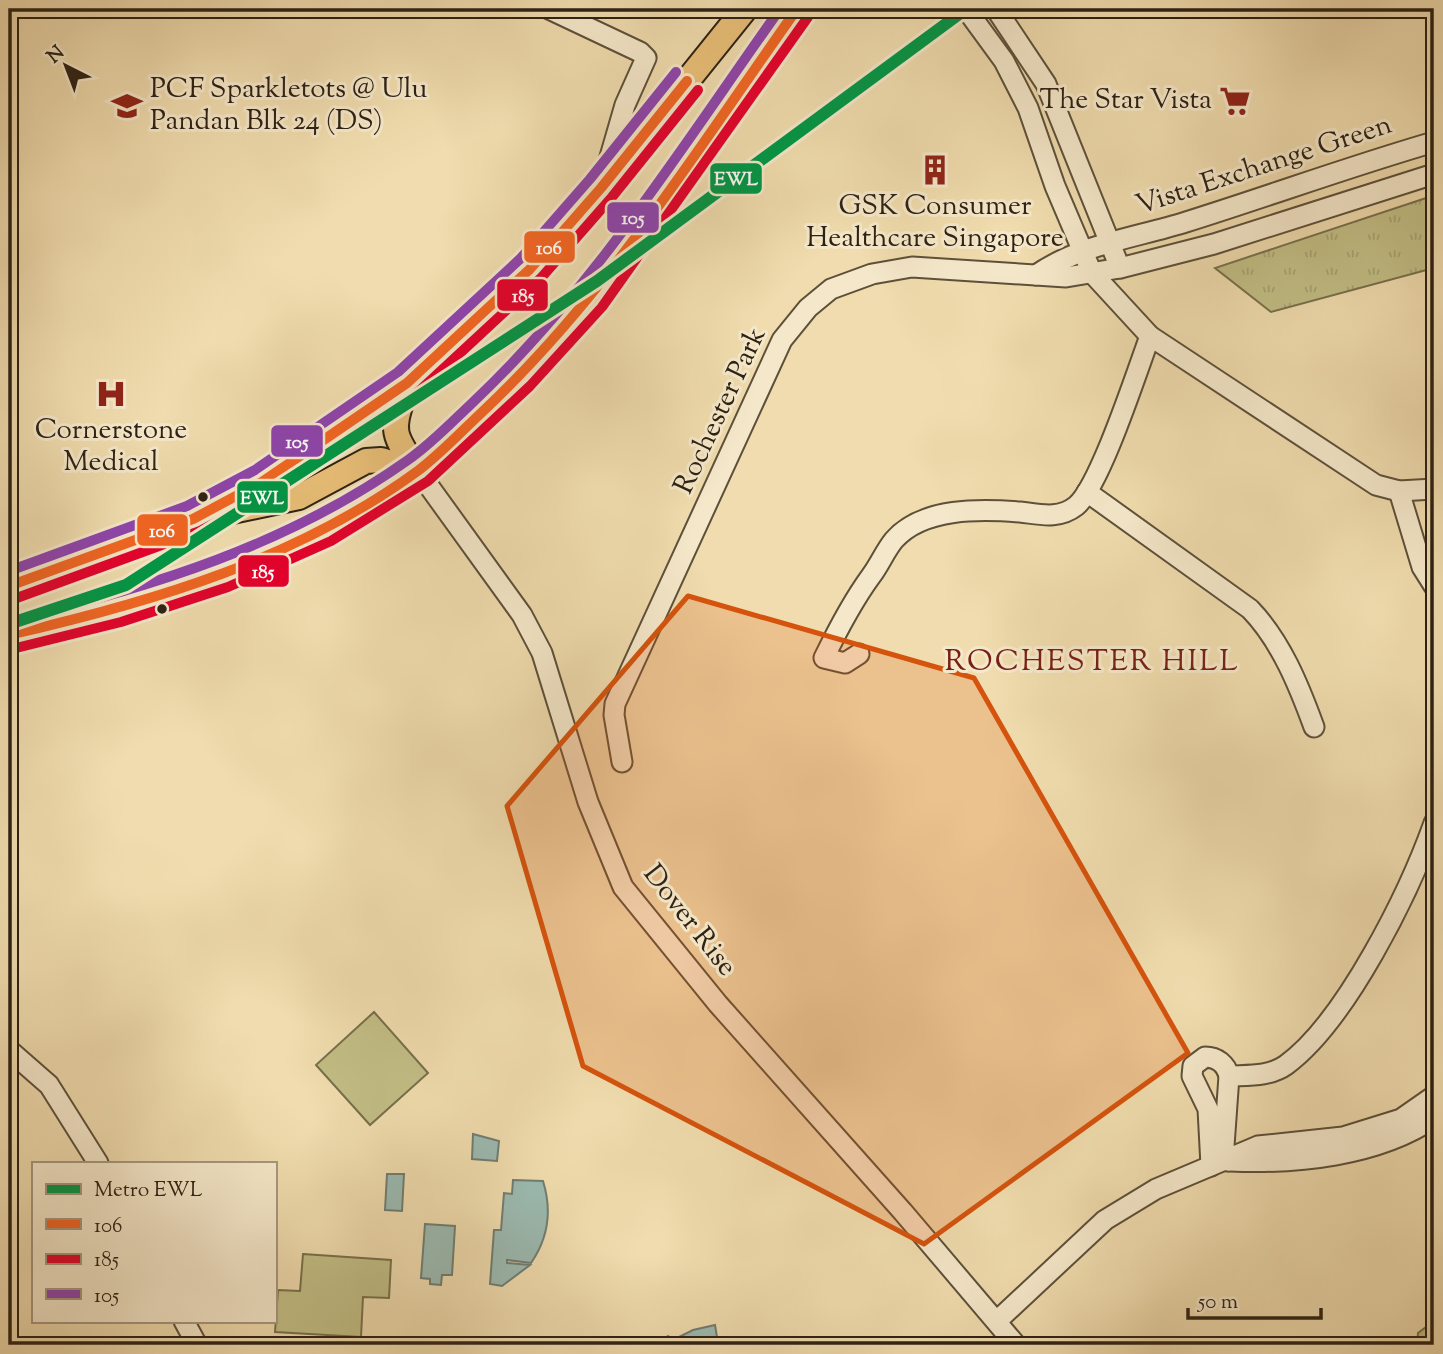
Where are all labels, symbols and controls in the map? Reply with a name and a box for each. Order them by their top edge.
north arrow [32,32,102,102]
text: N [42,40,71,70]
place label: PCF Sparkletots @ Ulu Pandan Blk 24 (DS) [150,70,427,142]
place label: The Star Vista [1040,81,1212,121]
supermarket icon: The Star Vista [1218,84,1252,118]
school or university icon: PCF Sparkletots @ Ulu Pandan Blk 24 (DS) [110,89,144,123]
street label: Vista Exchange Green [1131,106,1397,226]
building icon: GSK Consumer Healthcare Singapore [918,153,952,187]
line badge: EWL [709,162,763,195]
text: EWL [714,167,759,194]
place label: GSK Consumer Healthcare Singapore [806,187,1064,259]
line badge: 105 [606,201,660,234]
text: 105 [622,206,645,233]
line badge: 106 [523,230,576,264]
text: 106 [536,236,562,263]
line badge: 185 [496,278,549,312]
text: 185 [512,284,535,311]
street label: Rochester Park [665,321,777,501]
hospital icon: Cornerstone Medical [94,377,128,411]
place label: Cornerstone Medical [35,411,187,483]
line badge: 105 [270,424,324,458]
text: 105 [286,430,309,457]
line badge: EWL [236,480,289,514]
text: EWL [240,486,285,513]
unlabelled marker [196,490,210,504]
line badge: 106 [136,513,189,547]
text: 106 [149,519,175,546]
line badge: 185 [237,554,290,588]
text: 185 [252,560,275,587]
unlabelled marker [155,602,169,616]
district label: ROCHESTER HILL [944,641,1240,684]
street label: Dover Rise [633,857,745,985]
legend [32,1162,276,1322]
text: Metro EWL [94,1176,203,1206]
text: 106 [94,1212,122,1242]
text: 185 [94,1246,119,1276]
scale bar [1188,1277,1320,1321]
text: 105 [94,1282,119,1312]
text: 50 m [1197,1288,1238,1318]

